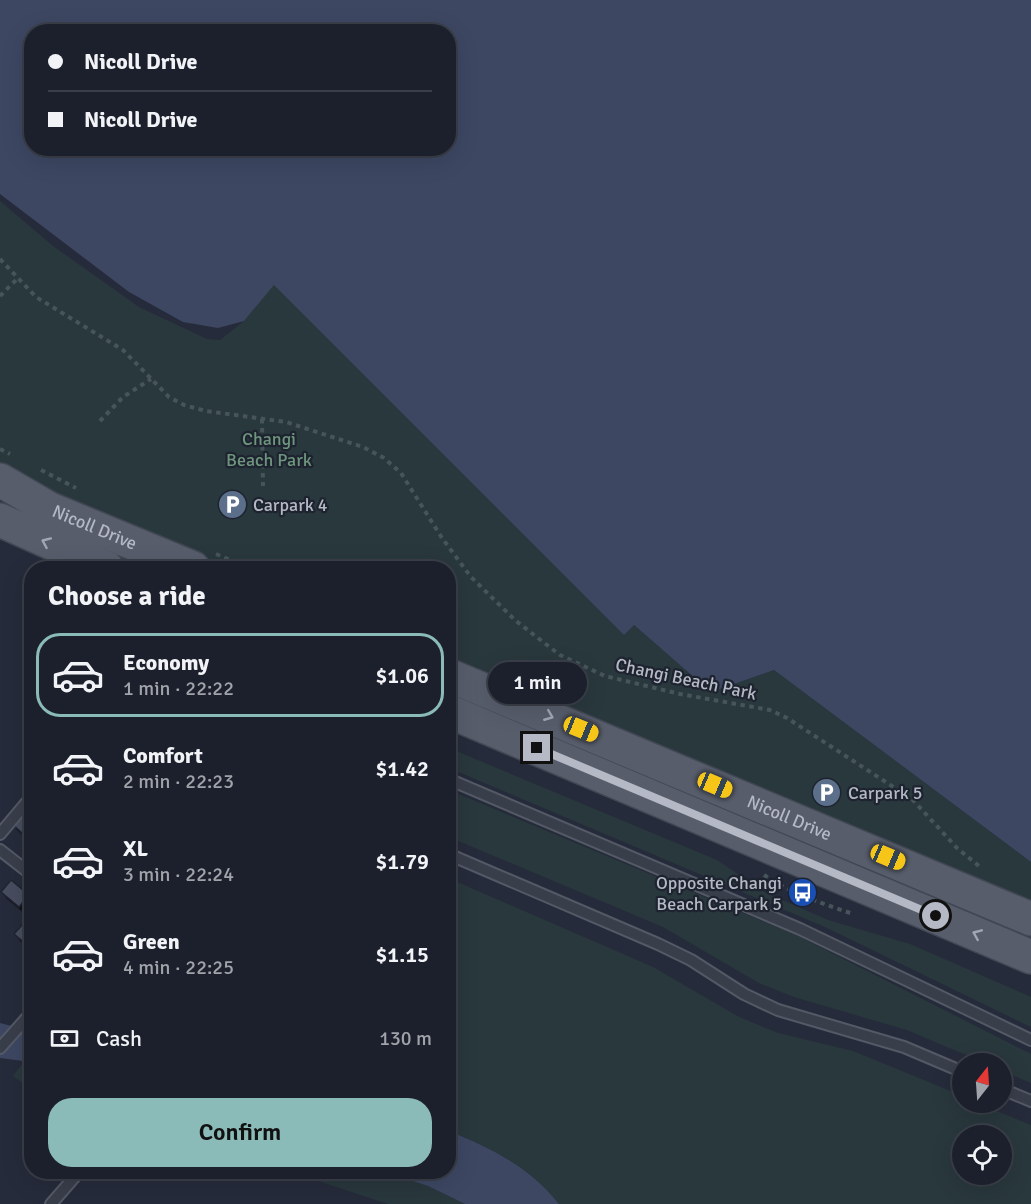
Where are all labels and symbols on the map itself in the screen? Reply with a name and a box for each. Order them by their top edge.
park label: Changi Beach Park [226,428,312,471]
parking icon: Carpark 4 [216,489,248,521]
place label: Carpark 4 [253,494,328,516]
street label: Nicoll Drive [49,500,140,555]
one-way arrow [41,537,52,549]
street label: Changi Beach Park [613,653,759,705]
callout: 1 min [488,661,586,703]
one-way arrow [543,709,554,721]
car [561,714,601,744]
route end [523,734,550,761]
car [695,770,735,800]
parking icon: Carpark 5 [811,777,843,809]
place label: Carpark 5 [848,782,923,804]
street label: Nicoll Drive [744,790,835,845]
car [868,842,908,872]
place label: Opposite Changi Beach Carpark 5 [656,872,782,915]
bus stop icon: Opposite Changi Beach Carpark 5 [787,877,819,909]
route start [922,902,949,929]
one-way arrow [973,929,984,941]
north arrow [952,1053,1012,1113]

